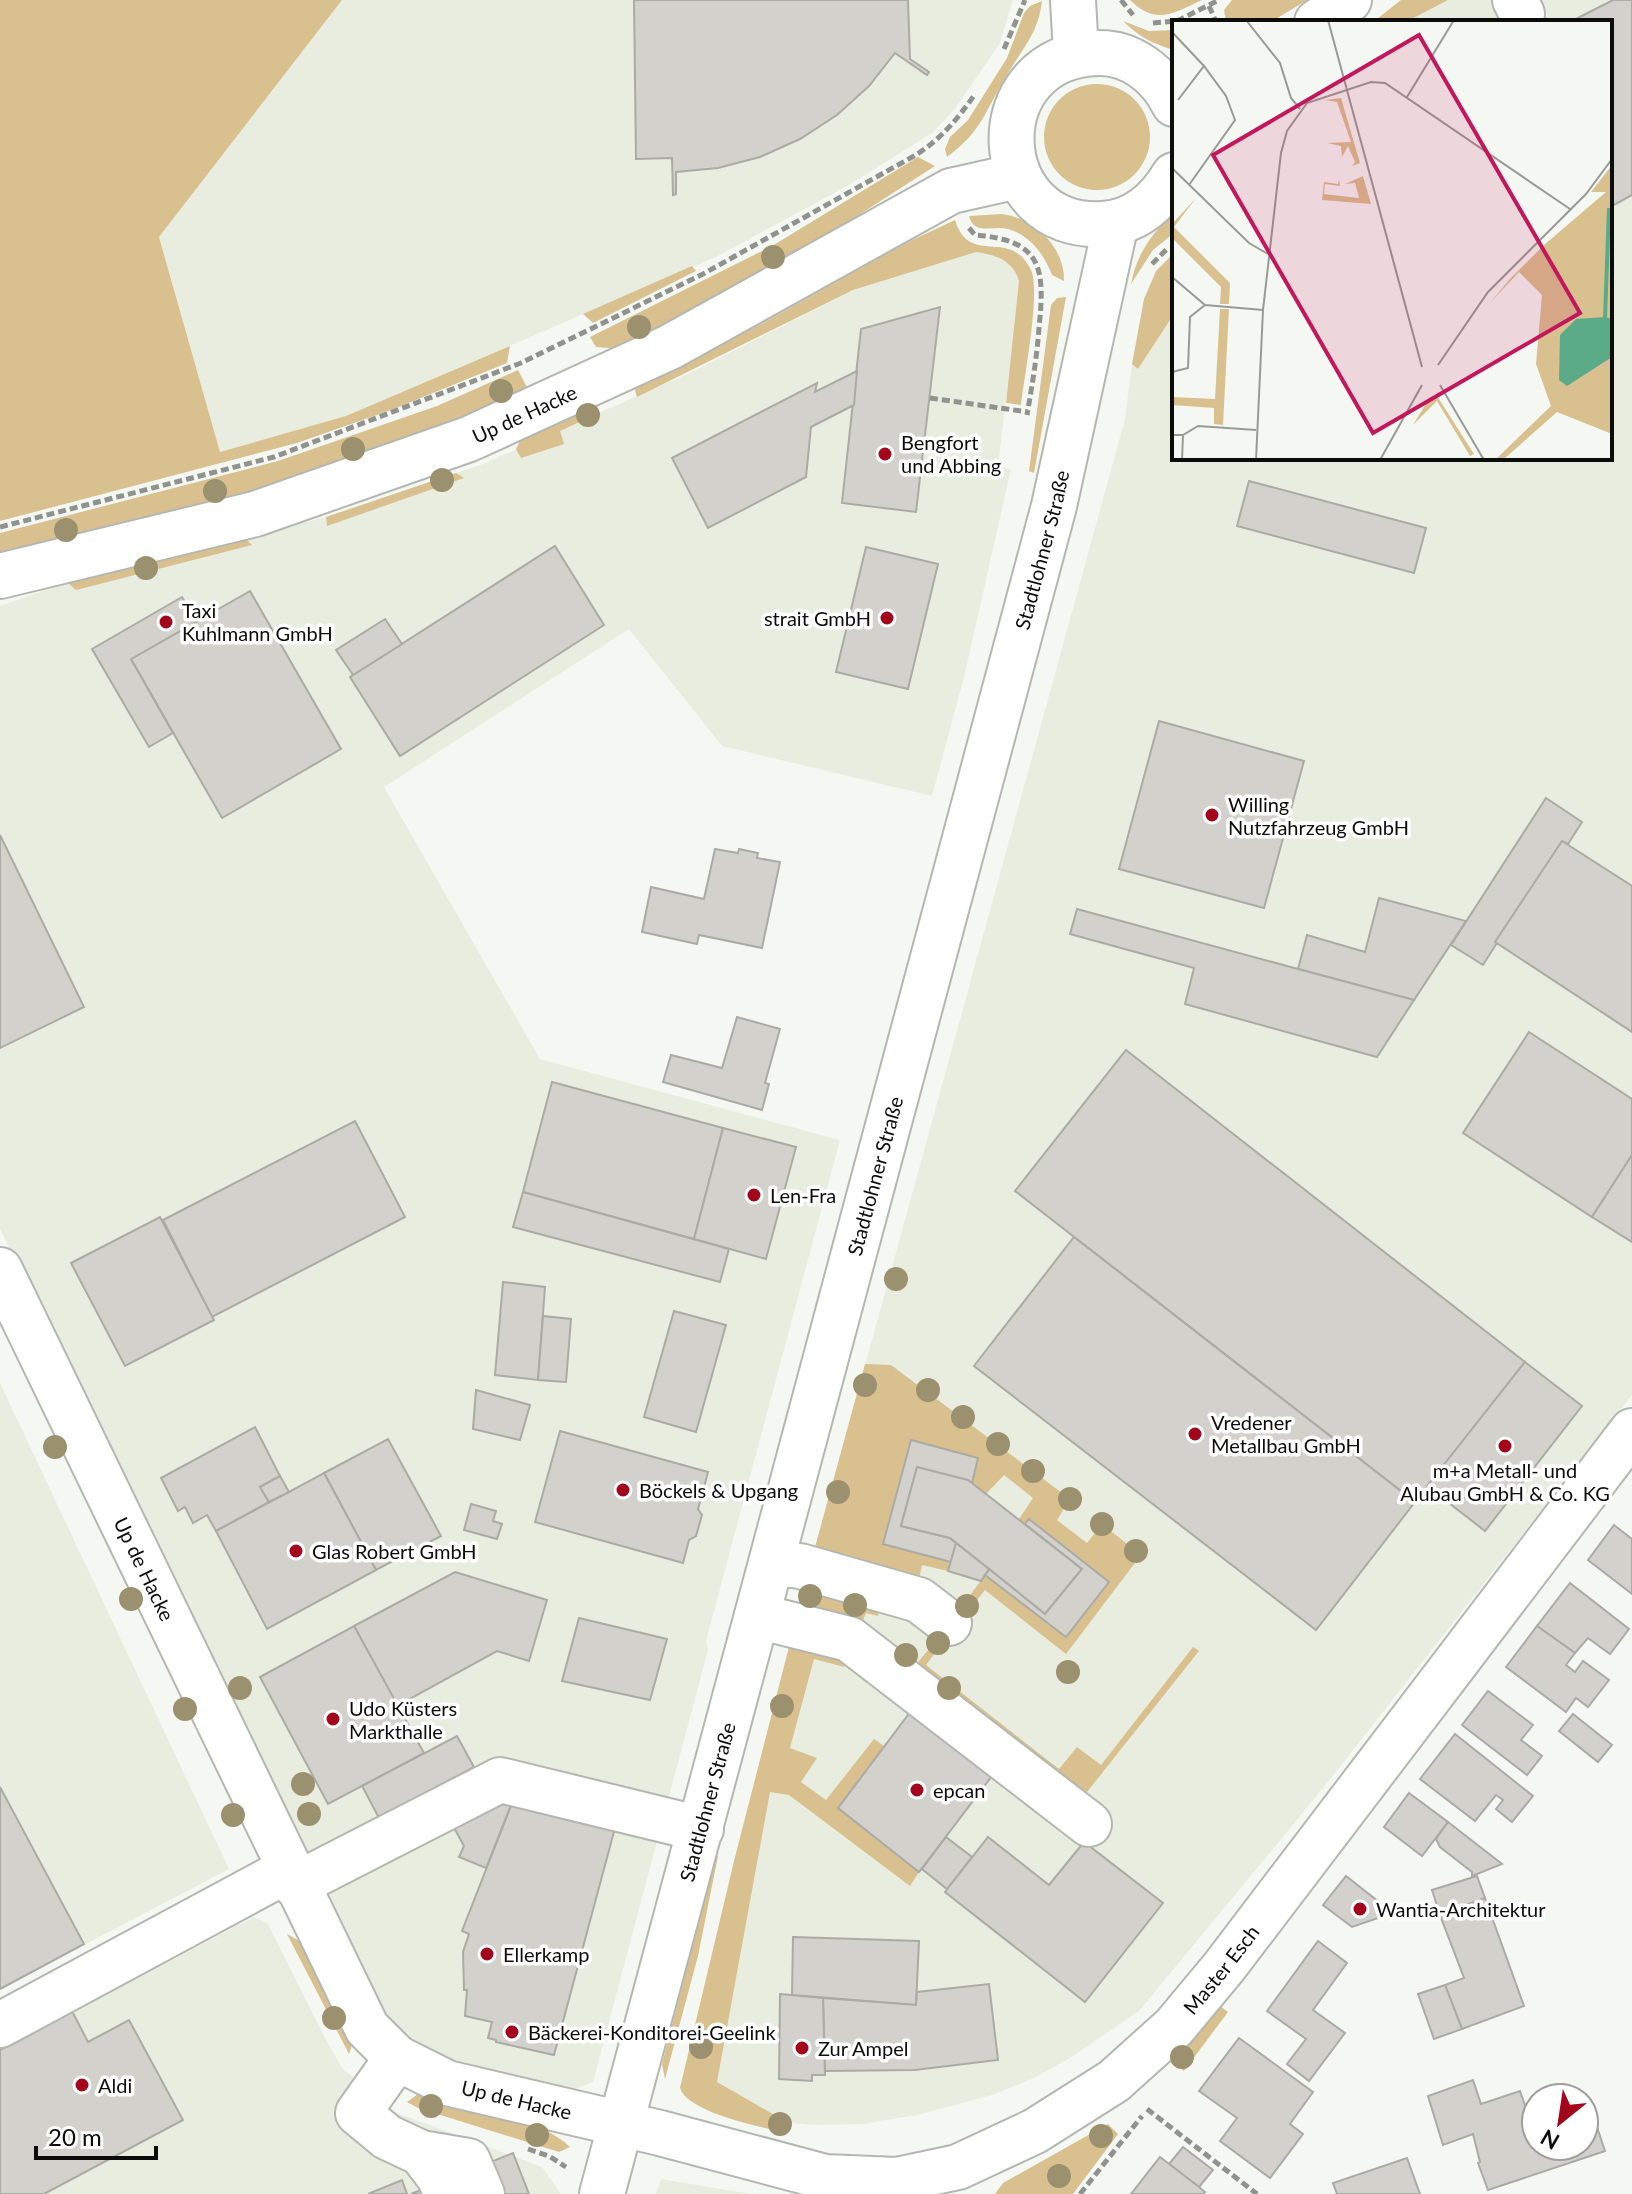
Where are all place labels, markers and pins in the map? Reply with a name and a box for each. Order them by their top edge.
place label: Bengfort und Abbing [901,430,1001,477]
marker: Bengfort und Abbing [876,445,894,463]
place label: Taxi Kuhlmann GmbH [182,598,333,645]
place label: strait GmbH [764,606,871,630]
marker: strait GmbH [878,609,896,627]
marker: Taxi Kuhlmann GmbH [157,613,175,631]
place label: Willing Nutzfahrzeug GmbH [1228,792,1409,839]
marker: Willing Nutzfahrzeug GmbH [1203,806,1221,824]
place label: Len-Fra [770,1183,836,1207]
marker: Len-Fra [745,1186,763,1204]
place label: Vredener Metallbau GmbH [1211,1410,1361,1457]
marker: Vredener Metallbau GmbH [1186,1425,1204,1443]
marker: m+a Metall- und Alubau GmbH & Co. KG [1496,1437,1514,1455]
place label: m+a Metall- und Alubau GmbH & Co. KG [1400,1458,1610,1505]
place label: Böckels & Upgang [639,1478,798,1502]
marker: Böckels & Upgang [614,1481,632,1499]
place label: Glas Robert GmbH [312,1539,477,1563]
marker: Glas Robert GmbH [287,1542,305,1560]
place label: Udo Küsters Markthalle [349,1696,457,1743]
marker: Udo Küsters Markthalle [324,1710,342,1728]
place label: epcan [933,1778,985,1802]
marker: epcan [908,1781,926,1799]
place label: Wantia-Architektur [1376,1897,1546,1921]
marker: Wantia-Architektur [1351,1900,1369,1918]
place label: Ellerkamp [503,1942,590,1966]
marker: Ellerkamp [478,1945,496,1963]
place label: Bäckerei-Konditorei-Geelink [528,2020,776,2044]
marker: Bäckerei-Konditorei-Geelink [503,2023,521,2041]
place label: Zur Ampel [818,2036,908,2060]
marker: Zur Ampel [793,2039,811,2057]
place label: Aldi [98,2073,132,2097]
marker: Aldi [73,2076,91,2094]

